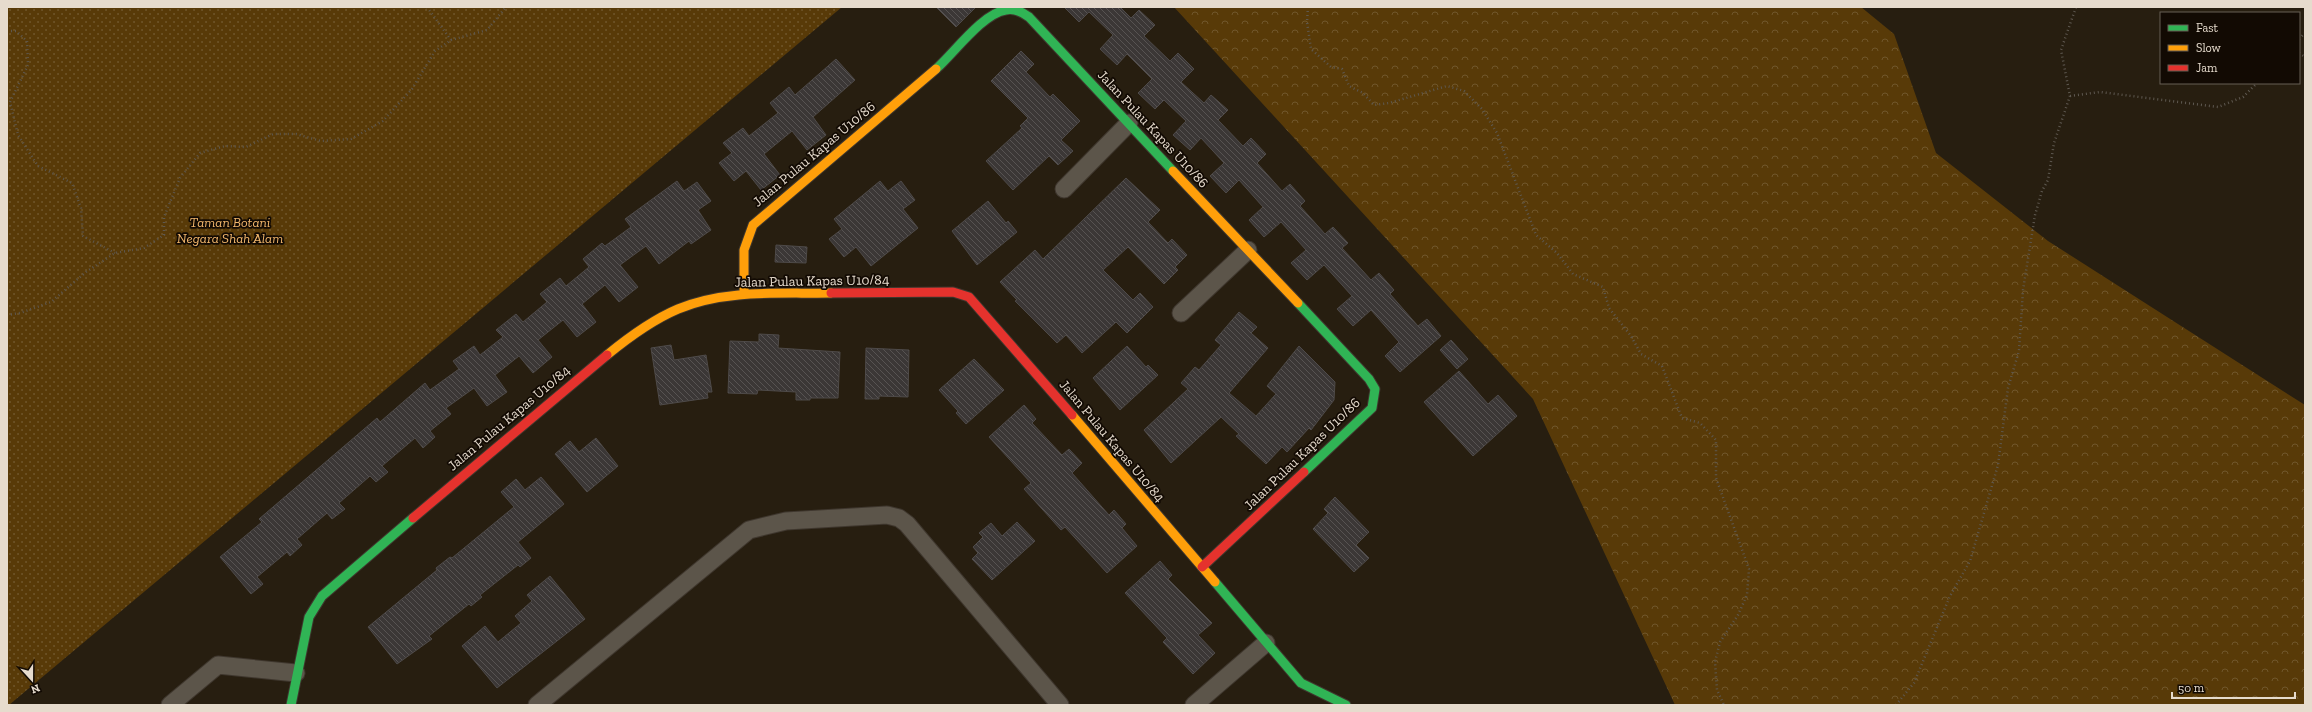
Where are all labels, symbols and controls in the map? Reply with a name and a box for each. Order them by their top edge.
legend [2160,12,2300,84]
text: Fast [2196,21,2219,35]
text: Slow [2196,41,2222,55]
text: Jam [2196,61,2218,75]
street label: Jalan Pulau Kapas U10/86 [1094,67,1212,191]
street label: Jalan Pulau Kapas U10/86 [749,98,879,210]
park label: Taman Botani Negara Shah Alam [177,214,283,247]
street label: Jalan Pulau Kapas U10/84 [735,271,890,291]
street label: Jalan Pulau Kapas U10/84 [444,361,574,474]
street label: Jalan Pulau Kapas U10/84 [1056,376,1169,506]
street label: Jalan Pulau Kapas U10/86 [1240,394,1364,514]
north arrow [12,660,52,700]
scale bar [2172,674,2295,700]
text: N [29,681,42,697]
text: 50 m [2178,681,2205,695]

